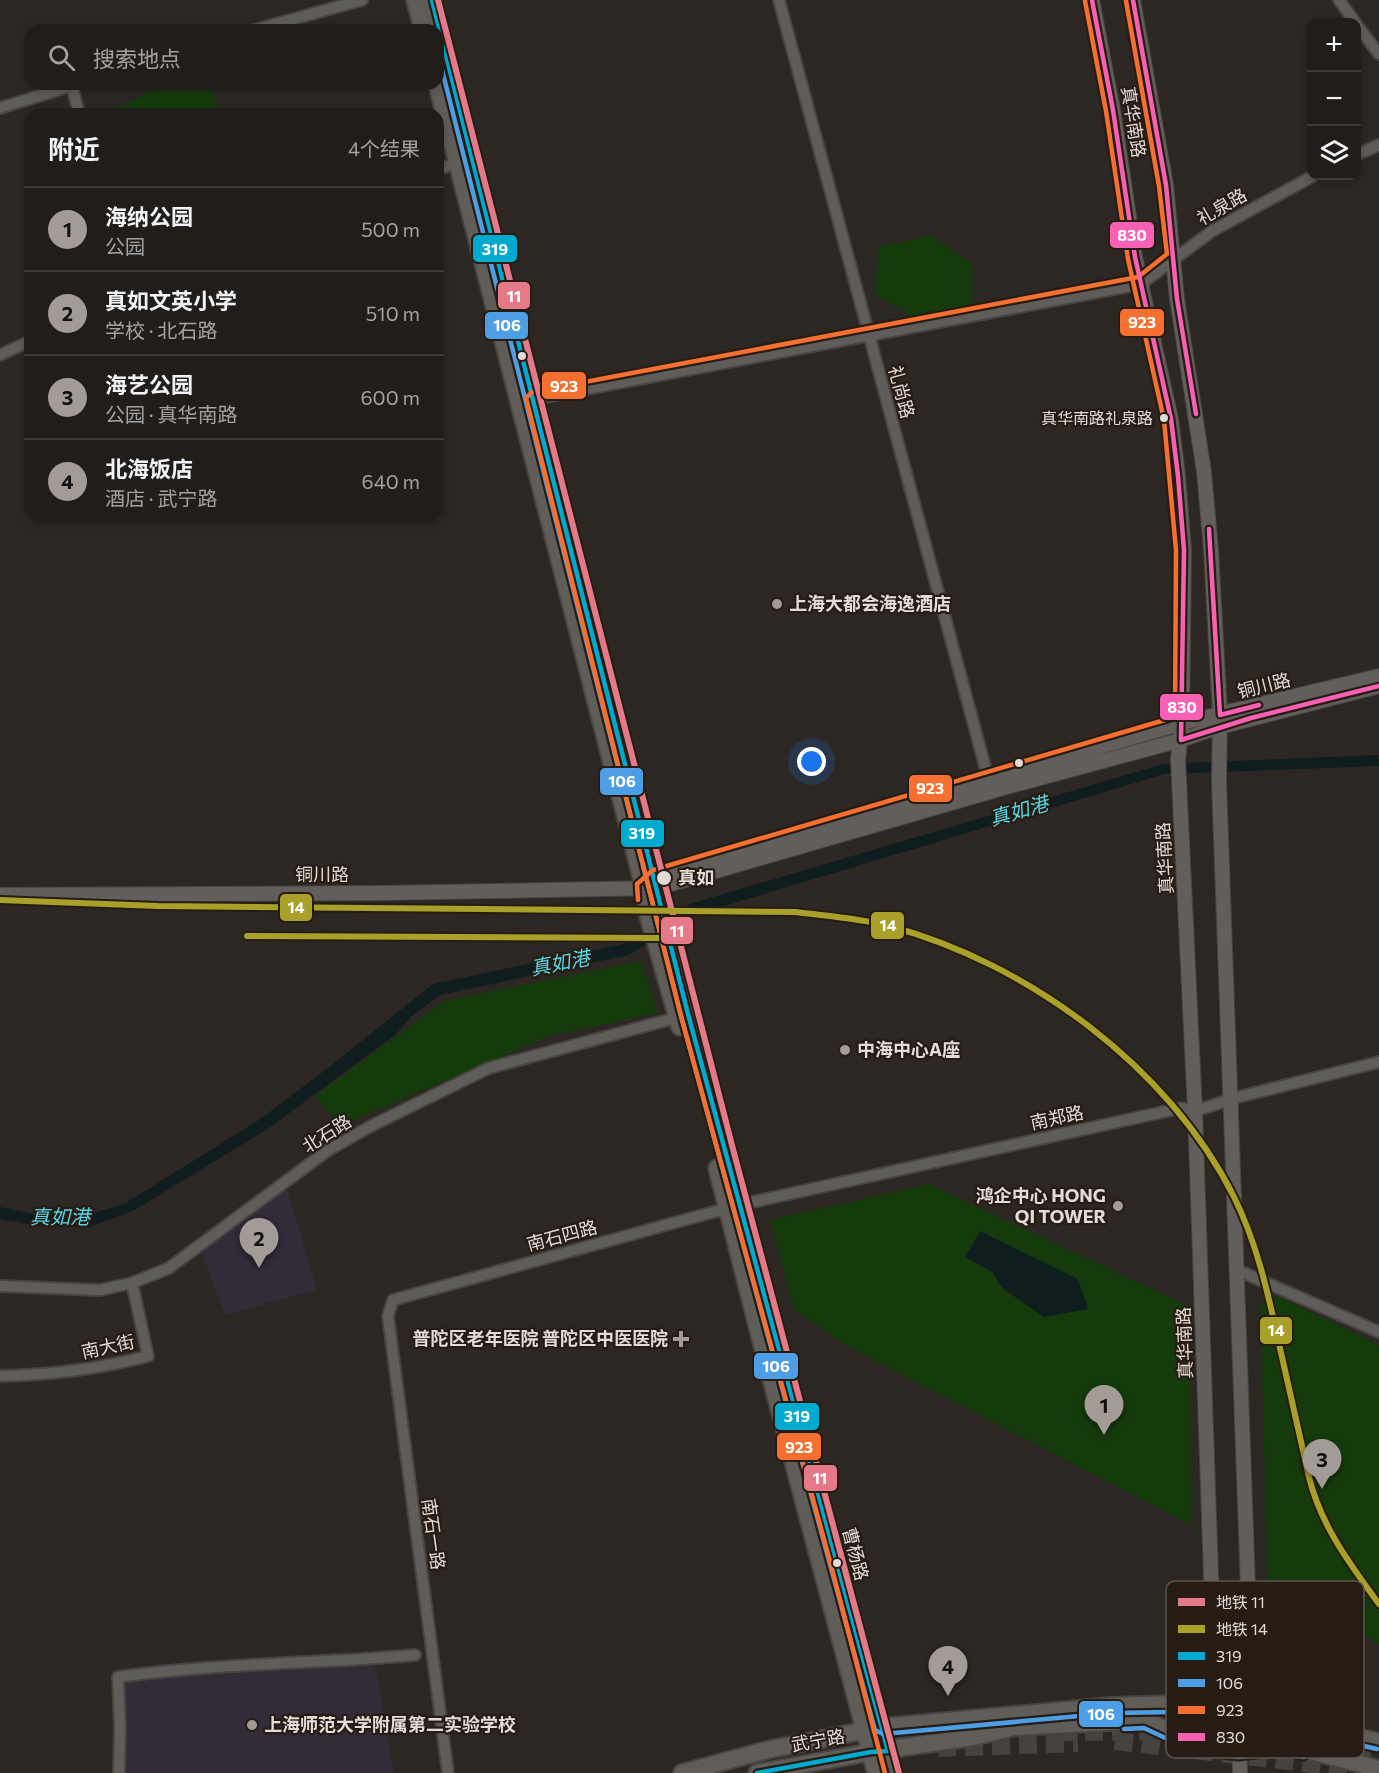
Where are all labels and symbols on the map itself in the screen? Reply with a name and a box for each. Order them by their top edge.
street label: 真华南路 [1117,85,1150,159]
street label: 礼泉路 [1193,183,1250,229]
line badge: 830 [1109,221,1155,249]
text: 830 [1117,225,1147,244]
line badge: 319 [472,234,518,263]
text: 319 [482,239,508,258]
line badge: 11 [497,281,531,310]
text: 11 [507,286,521,305]
line badge: 923 [1119,308,1165,337]
line badge: 106 [484,311,529,340]
text: 923 [1128,312,1156,331]
text: 106 [493,315,521,334]
unlabelled marker [516,350,528,362]
street label: 礼尚路 [884,363,920,421]
line badge: 923 [541,371,587,400]
text: 923 [550,376,578,395]
place label: 真华南路礼泉路 [1041,408,1153,427]
marker: 真华南路礼泉路 [1158,412,1170,424]
place label: 上海大都会海逸酒店 [789,592,951,614]
marker: 上海大都会海逸酒店 [770,597,784,611]
street label: 铜川路 [1235,668,1293,702]
line badge: 830 [1159,693,1204,721]
text: 830 [1167,697,1197,716]
your location [797,747,826,776]
unlabelled marker [1013,757,1025,769]
line badge: 106 [599,767,644,796]
text: 106 [608,771,636,790]
line badge: 923 [908,774,953,803]
text: 923 [916,778,944,797]
water label: 真如港 [987,789,1054,830]
line badge: 319 [620,819,665,848]
street label: 真华南路 [1151,822,1177,895]
text: 319 [629,823,655,842]
street label: 铜川路 [295,863,349,885]
place label: 真如 [678,866,714,888]
marker: 真如 [655,869,673,887]
line badge: 14 [279,893,313,922]
text: 14 [287,897,305,916]
line badge: 14 [870,911,905,940]
text: 14 [879,915,897,934]
line badge: 11 [660,916,694,945]
text: 11 [670,921,684,940]
water label: 真如港 [528,944,594,980]
place label: 中海中心A座 [857,1038,960,1060]
marker: 中海中心A座 [838,1043,852,1057]
street label: 南郑路 [1028,1101,1085,1133]
street label: 北石路 [298,1110,355,1157]
place label: 鸿企中心 HONG QI TOWER [976,1184,1107,1227]
marker: 鸿企中心 HONG QI TOWER [1111,1199,1125,1213]
water label: 真如港 [30,1204,93,1228]
street label: 南石四路 [524,1215,599,1255]
pin: 2 [240,1218,278,1268]
street label: 真华南路 [1172,1307,1196,1379]
line badge: 14 [1259,1316,1293,1345]
text: 14 [1267,1320,1285,1339]
place label: 普陀区老年医院 普陀区中医医院 [413,1327,668,1349]
street label: 南大街 [79,1330,136,1362]
marker: 普陀区老年医院 普陀区中医医院 [672,1330,690,1348]
line badge: 106 [753,1352,799,1380]
text: 106 [762,1356,790,1375]
pin: 1 [1084,1386,1124,1435]
line badge: 319 [774,1402,820,1431]
text: 319 [784,1406,810,1425]
line badge: 923 [776,1432,822,1461]
text: 923 [785,1437,813,1456]
pin: 3 [1302,1440,1342,1489]
line badge: 11 [803,1464,838,1492]
text: 11 [813,1468,827,1487]
street label: 南石一路 [418,1497,450,1571]
street label: 曹杨路 [838,1525,874,1583]
unlabelled marker [831,1557,843,1569]
legend [1166,1581,1364,1758]
text: 地铁 11 [1216,1592,1265,1611]
text: 地铁 14 [1216,1619,1268,1638]
pin: 4 [928,1646,968,1696]
text: 319 [1216,1646,1242,1665]
text: 106 [1216,1673,1243,1692]
line badge: 106 [1078,1700,1124,1728]
text: 923 [1216,1700,1244,1719]
text: 106 [1087,1704,1115,1723]
place label: 上海师范大学附属第二实验学校 [264,1713,516,1735]
marker: 上海师范大学附属第二实验学校 [245,1718,259,1732]
street label: 武宁路 [789,1724,846,1756]
text: 830 [1216,1727,1245,1746]

